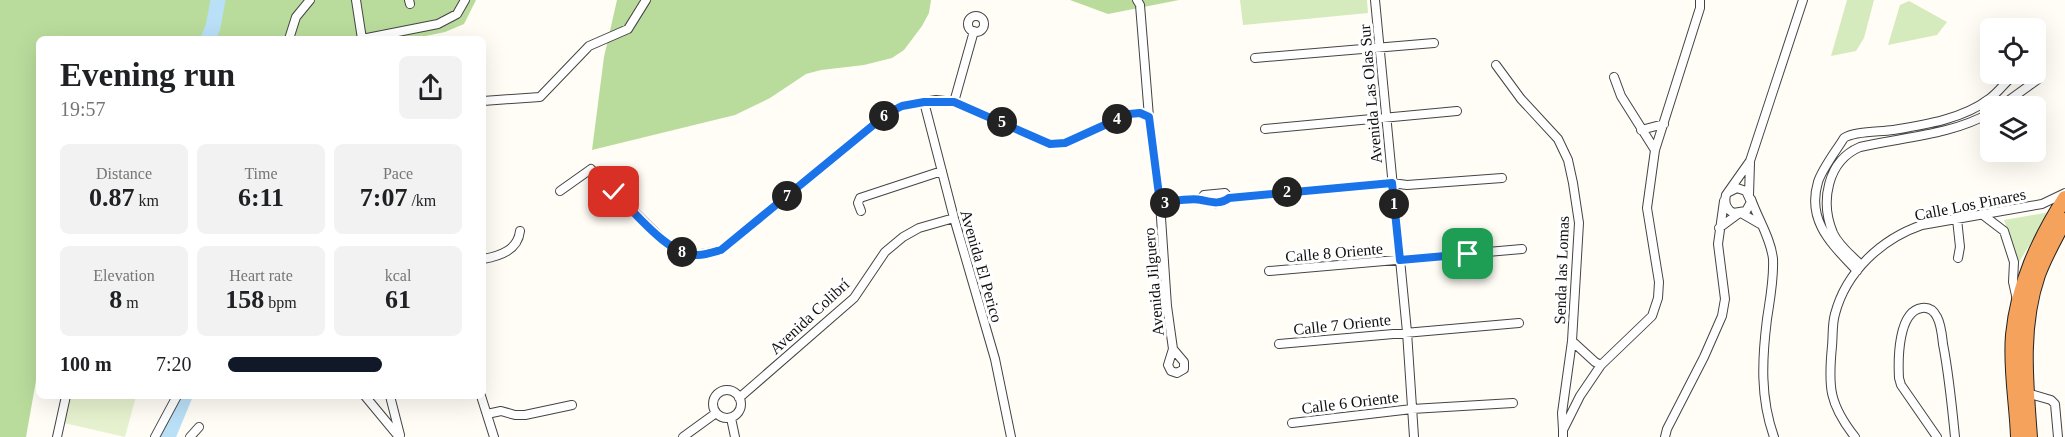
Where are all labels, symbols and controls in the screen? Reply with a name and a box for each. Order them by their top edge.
map controls [1980,18,2046,162]
button: locate [1980,18,2046,84]
street label: Avenida Las Olas Sur [1356,23,1385,164]
button: share [399,56,462,119]
text: Evening run [60,57,235,93]
button: layers [1980,96,2046,162]
text: 19:57 [60,98,106,120]
pin: 6 [869,101,899,131]
pin: 4 [1102,104,1132,134]
text: 6 [880,107,888,124]
pin: 5 [987,107,1017,137]
text: 4 [1113,110,1121,127]
text: 5 [998,113,1006,130]
text: Distance [96,165,152,182]
text: Time [244,165,278,182]
text: Pace [383,165,413,182]
pin [588,166,639,217]
icon: check [597,175,630,208]
pin: 2 [1272,177,1302,207]
pin: 7 [772,181,802,211]
text: 0.87 [89,183,135,212]
text: 6:11 [238,183,284,212]
text: 7:07 [360,183,407,212]
text: 2 [1283,183,1291,200]
street label: Calle Los Pinares [1913,185,2027,224]
text: 7 [783,187,791,204]
pin: 3 [1150,188,1180,218]
pin: 1 [1379,189,1409,219]
text: km [135,192,159,209]
text: /km [407,192,436,209]
text: 3 [1161,194,1169,211]
text: 1 [1390,195,1398,212]
street label: Avenida El Perico [957,208,1006,324]
street label: Senda las Lomas [1551,216,1572,324]
street label: Avenida Jilguero [1140,227,1168,337]
pin [1442,228,1493,279]
pin: 8 [667,237,697,267]
icon: arrive [1451,237,1484,270]
street label: Calle 8 Oriente [1285,240,1383,265]
text: 8 [678,243,686,260]
text: Elevation [93,267,155,284]
text: Heart rate [229,267,293,284]
text: kcal [385,267,411,284]
street label: Avenida Colibrí [766,275,853,357]
text: 8 [109,285,122,314]
text: 158 [225,285,264,314]
text: 61 [385,285,411,314]
text: m [122,294,139,311]
text: bpm [264,294,297,311]
street label: Calle 7 Oriente [1293,311,1392,338]
text: 100 m [60,353,112,375]
text: 7:20 [156,353,192,375]
street label: Calle 6 Oriente [1301,388,1400,417]

